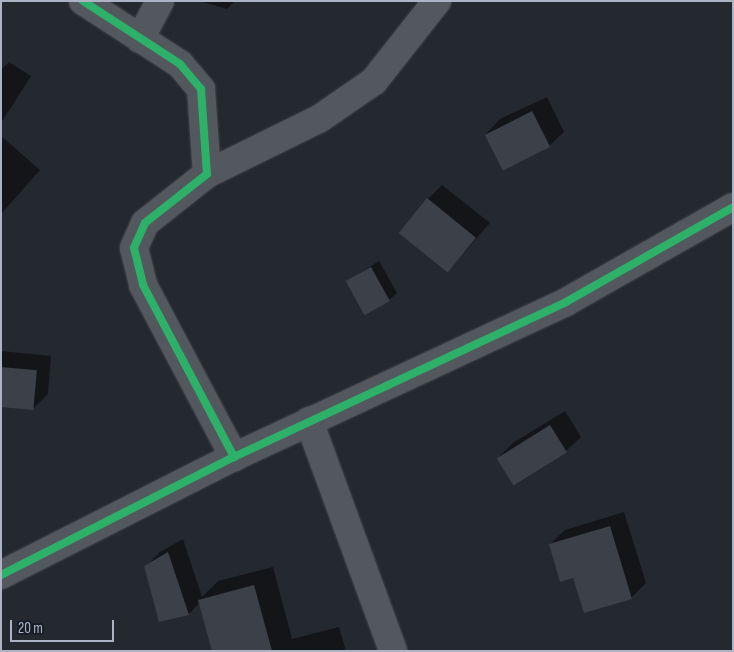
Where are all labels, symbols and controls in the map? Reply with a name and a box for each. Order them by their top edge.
scale bar [12,610,116,642]
text: 20 m [18,619,43,638]

